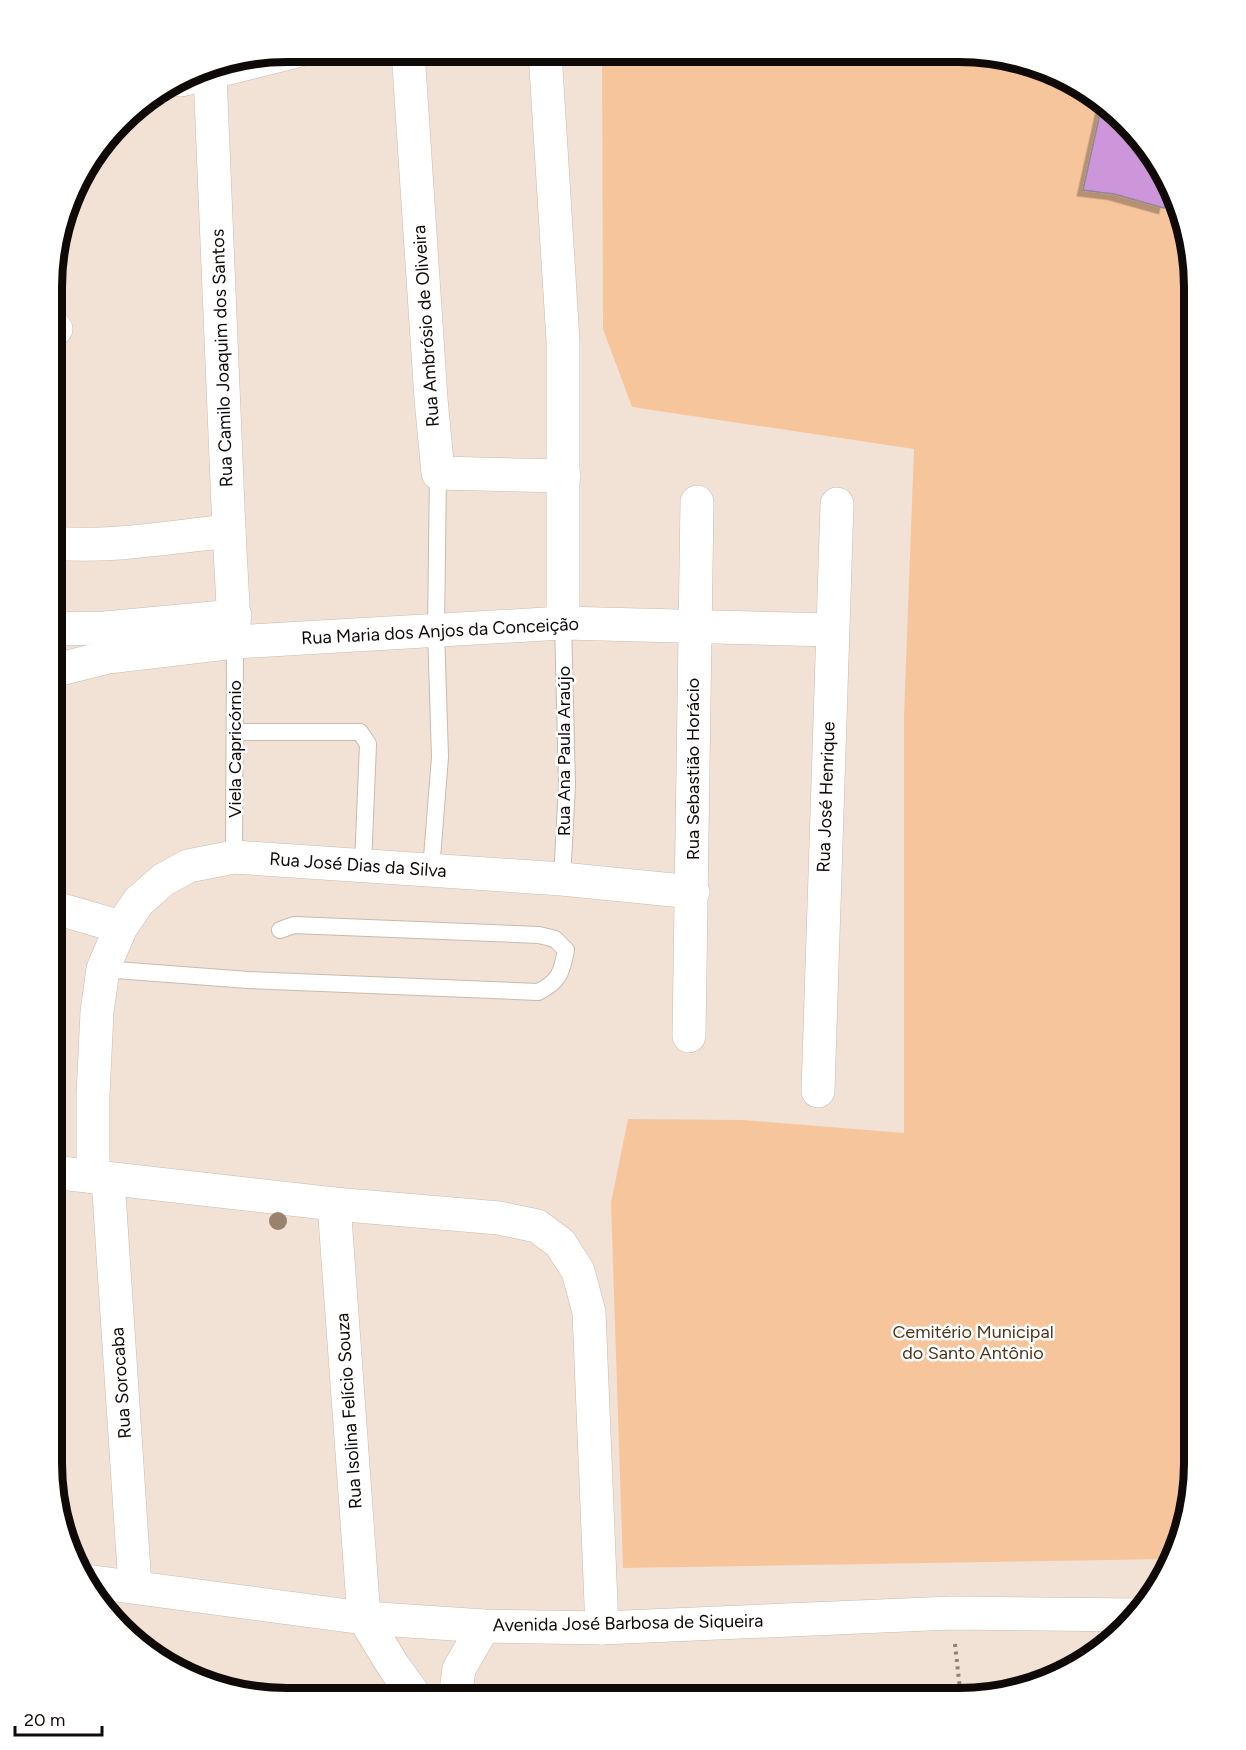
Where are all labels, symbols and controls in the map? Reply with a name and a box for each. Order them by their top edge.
street label: Rua Ambrósio de Oliveira [408,224,444,428]
street label: Rua Camilo Joaquim dos Santos [206,228,238,488]
street label: Rua Maria dos Anjos da Conceição [301,613,579,649]
street label: Rua Ana Paula Araújo [553,666,575,836]
street label: Rua Sebastião Horácio [682,678,704,860]
street label: Viela Capricórnio [224,680,246,818]
street label: Rua José Henrique [812,721,840,873]
street label: Rua José Dias da Silva [269,848,447,882]
street label: Rua Isolina Felício Souza [331,1312,367,1510]
park label: Cemitério Municipal do Santo Antônio [892,1321,1054,1364]
street label: Rua Sorocaba [106,1327,136,1439]
street label: Avenida José Barbosa de Siqueira [492,1610,764,1636]
scale bar [15,1699,102,1737]
text: 20 m [24,1709,65,1731]

